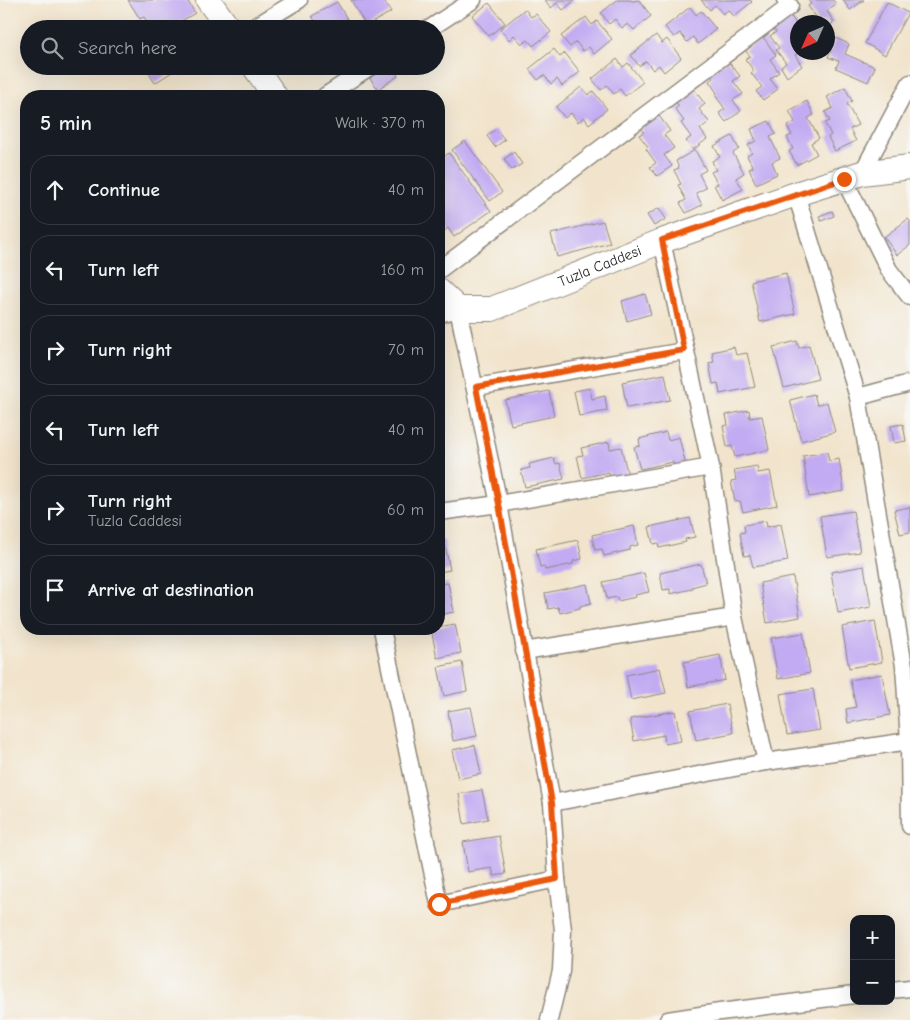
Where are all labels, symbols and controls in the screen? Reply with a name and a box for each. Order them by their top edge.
north arrow [790,15,835,60]
search box [20,20,445,75]
icon: search [38,34,66,62]
text: Search here [78,37,177,59]
text: 5 min [40,111,92,135]
text: Walk · 370 m [335,114,425,132]
route end [833,168,856,191]
icon: ahead [41,176,69,204]
text: Continue [88,179,160,201]
text: 40 m [388,181,424,199]
street label: Tuzla Caddesi [555,241,644,291]
icon: left [41,256,69,284]
text: Turn left [88,259,159,281]
text: 160 m [381,261,424,279]
icon: right [41,336,69,364]
text: Turn right [88,339,172,361]
text: 70 m [388,341,424,359]
icon: left [41,416,69,444]
text: Turn left [88,419,159,441]
text: 40 m [388,421,424,439]
text: Turn right [88,490,172,512]
icon: right [41,496,69,524]
text: 60 m [387,501,424,519]
text: Tuzla Caddesi [88,512,182,530]
icon: arrive [41,576,69,604]
text: Arrive at destination [88,579,254,601]
route start [428,893,451,916]
map controls [850,915,895,1005]
button: + [850,915,895,960]
button: − [850,960,895,1005]

